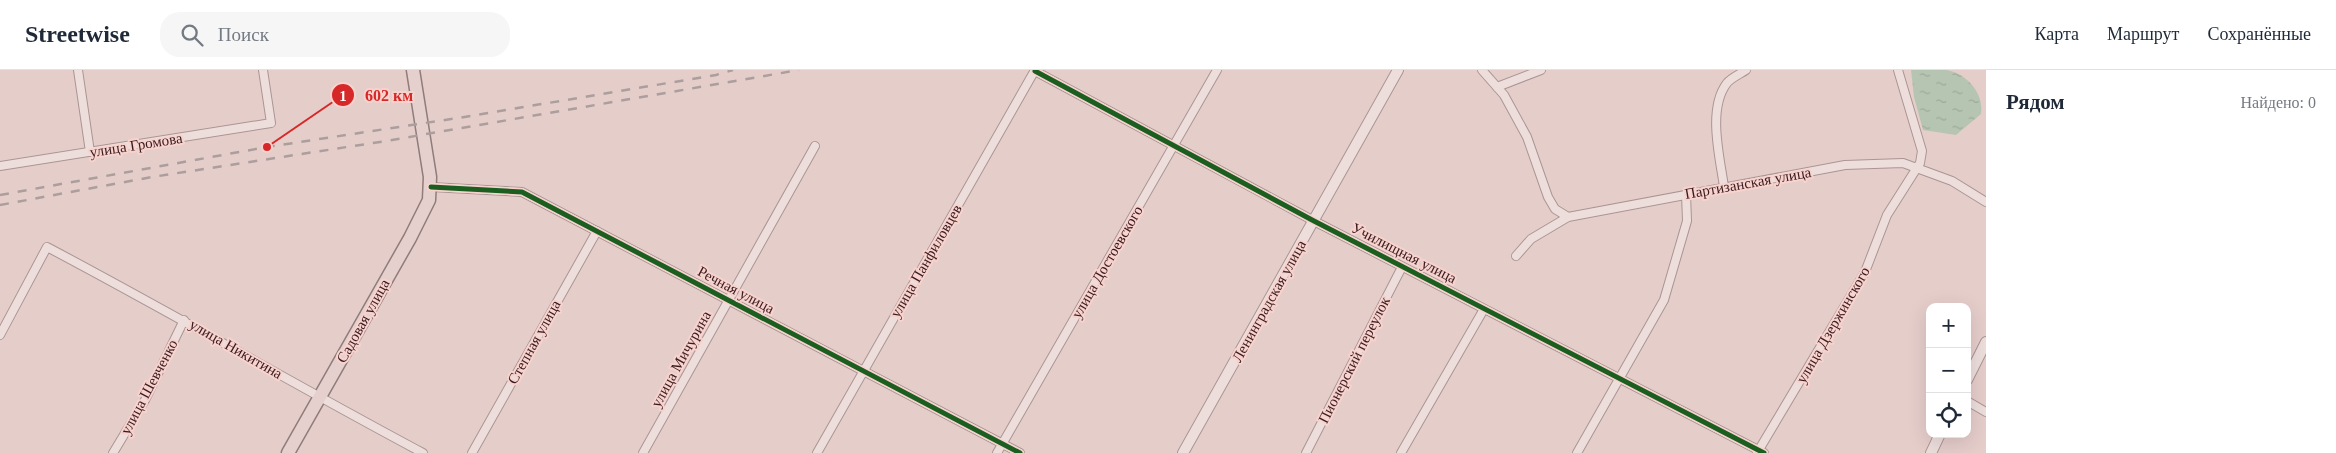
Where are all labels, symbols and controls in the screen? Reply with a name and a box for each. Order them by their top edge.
search box [160,12,510,57]
text: Streetwise [25,21,130,47]
icon: search [178,21,206,49]
text: Поиск [218,24,269,45]
text: Карта [2034,24,2079,44]
text: Маршрут [2107,24,2179,44]
text: Сохранённые [2207,24,2311,44]
callout: 602 км [330,80,423,111]
text: 602 км [365,87,413,104]
text: 1 [339,88,347,104]
text: Рядом [2006,90,2065,114]
text: Найдено: 0 [2241,94,2316,111]
street label: улица Громова [88,130,184,160]
street label: Партизанская улица [1684,164,1813,202]
street label: улица Панфиловцев [887,202,965,320]
street label: улица Достоевского [1068,203,1146,321]
street label: Училищная улица [1349,220,1459,287]
street label: Ленинградская улица [1229,237,1309,365]
street label: Речная улица [695,263,777,317]
street label: улица Дзержинского [1793,264,1873,386]
street label: Садовая улица [333,276,393,366]
street label: Пионерский переулок [1315,293,1393,426]
street label: Степная улица [504,297,564,387]
map controls [1926,303,1971,438]
button: + [1926,303,1971,348]
street label: улица Мичурина [648,308,714,410]
street label: улица Никитина [187,316,285,382]
street label: улица Шевченко [117,337,181,437]
button: − [1926,348,1971,393]
button: locate [1926,393,1971,438]

